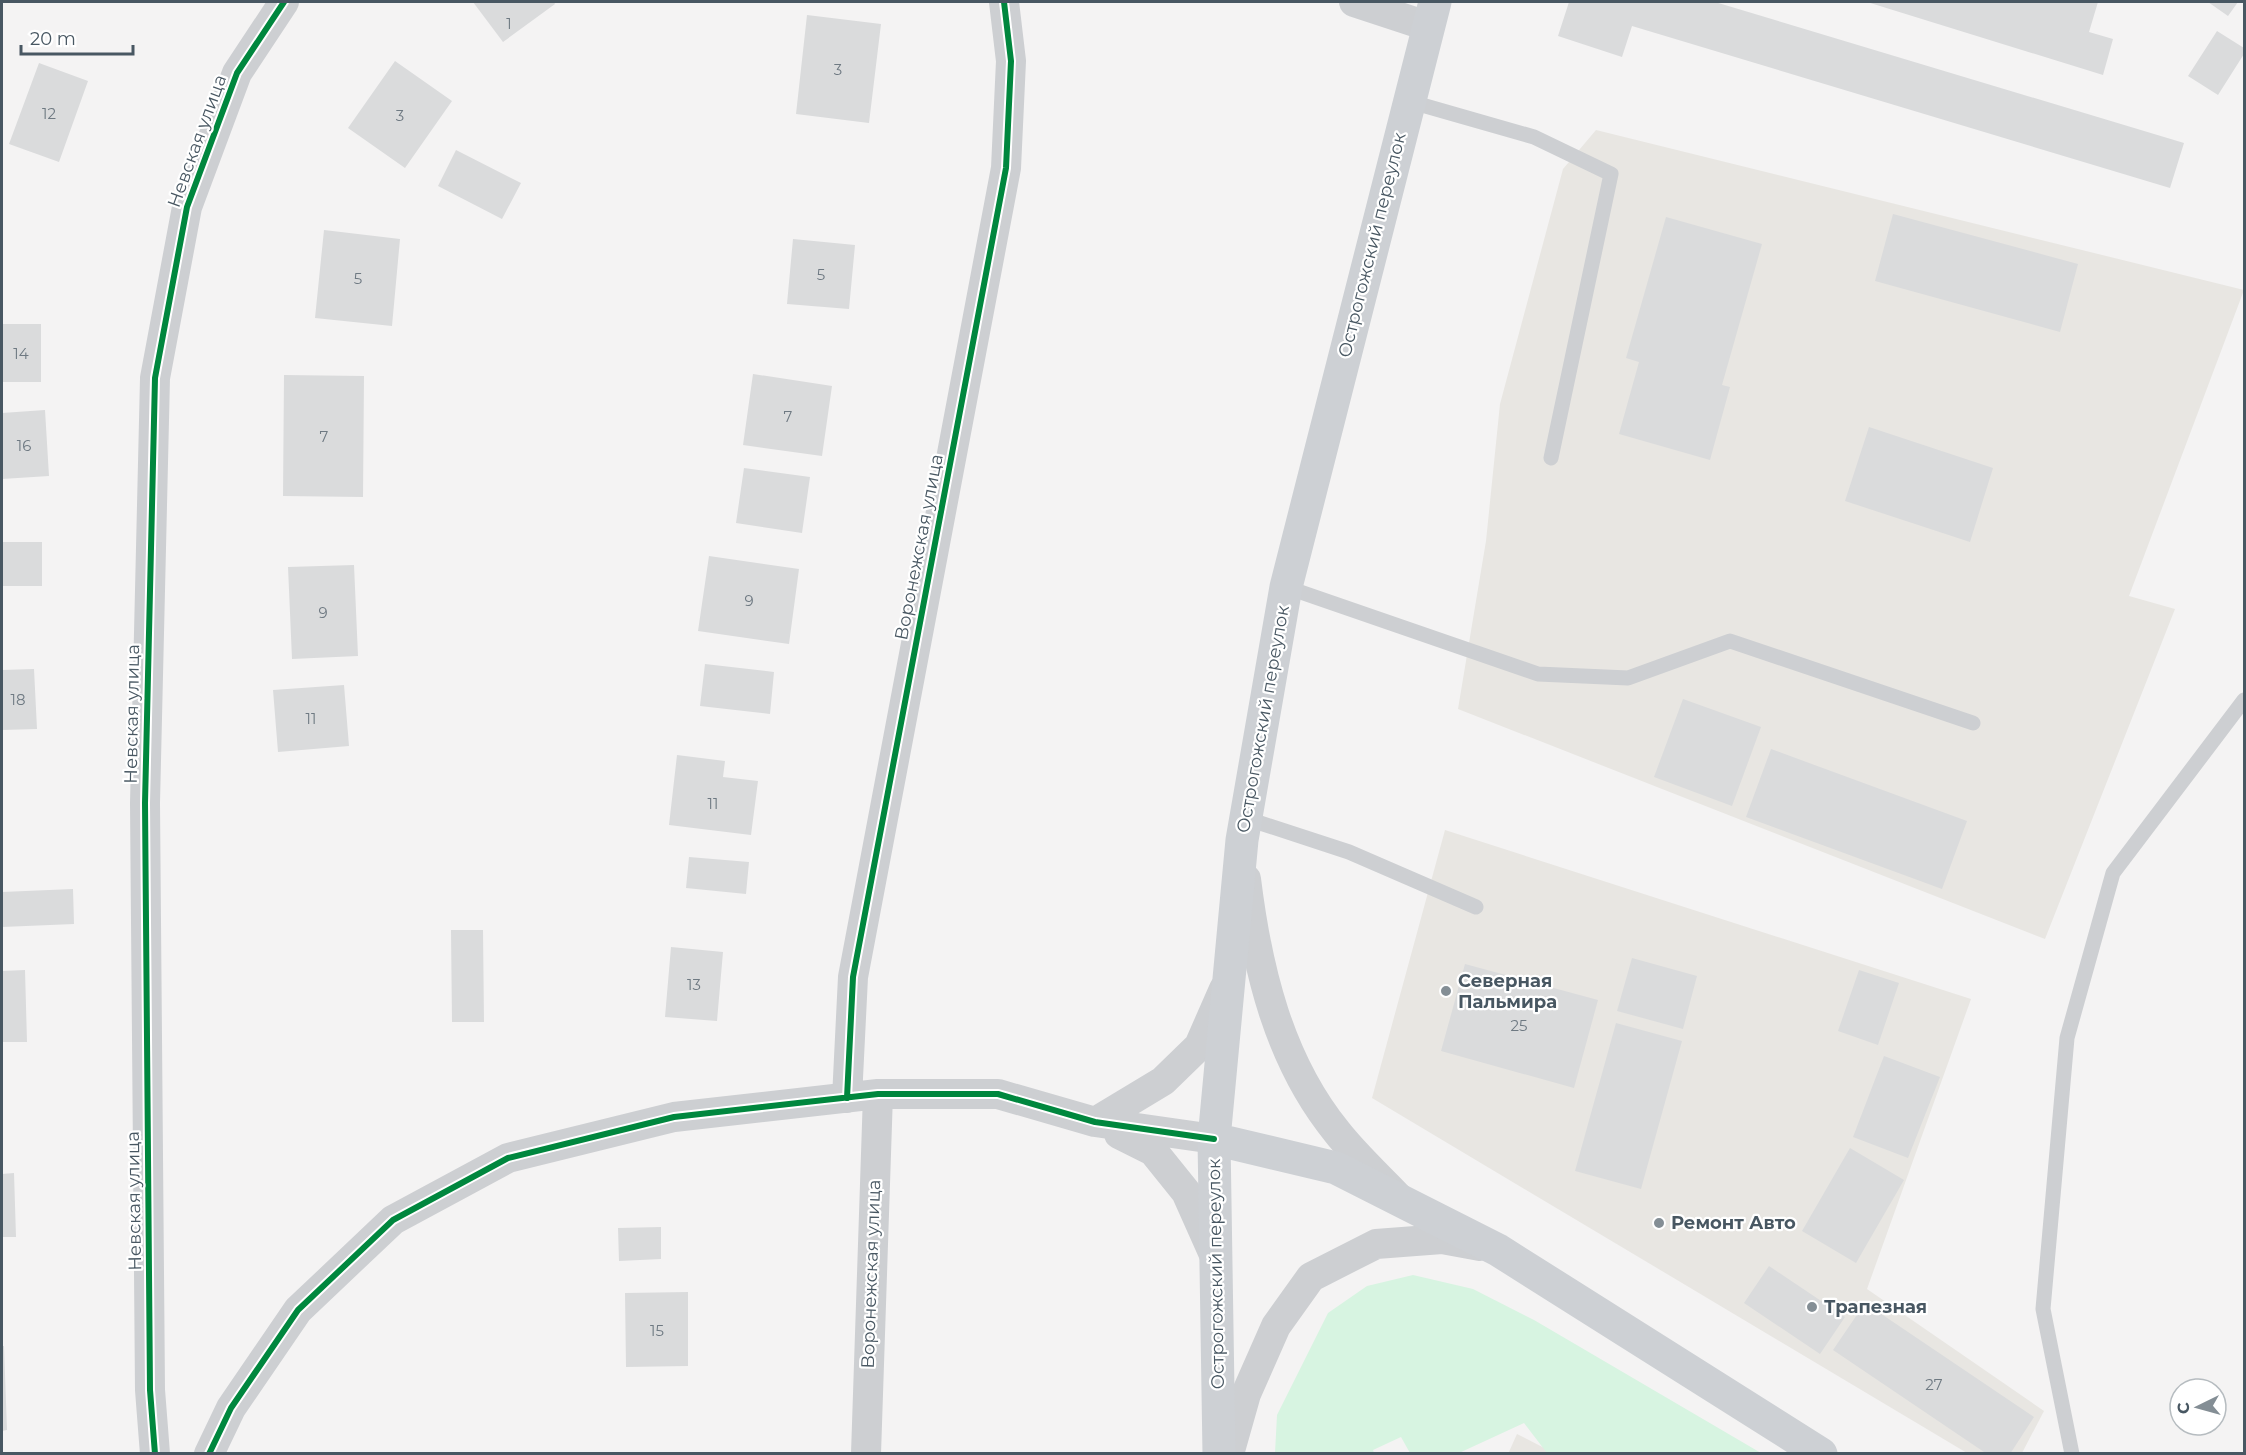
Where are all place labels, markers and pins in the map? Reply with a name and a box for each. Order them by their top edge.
place label: Северная Пальмира [1458,970,1557,1013]
marker: Северная Пальмира [1439,984,1453,998]
place label: Ремонт Авто [1671,1212,1796,1234]
marker: Ремонт Авто [1652,1216,1666,1230]
place label: Трапезная [1824,1296,1927,1318]
marker: Трапезная [1805,1300,1819,1314]

